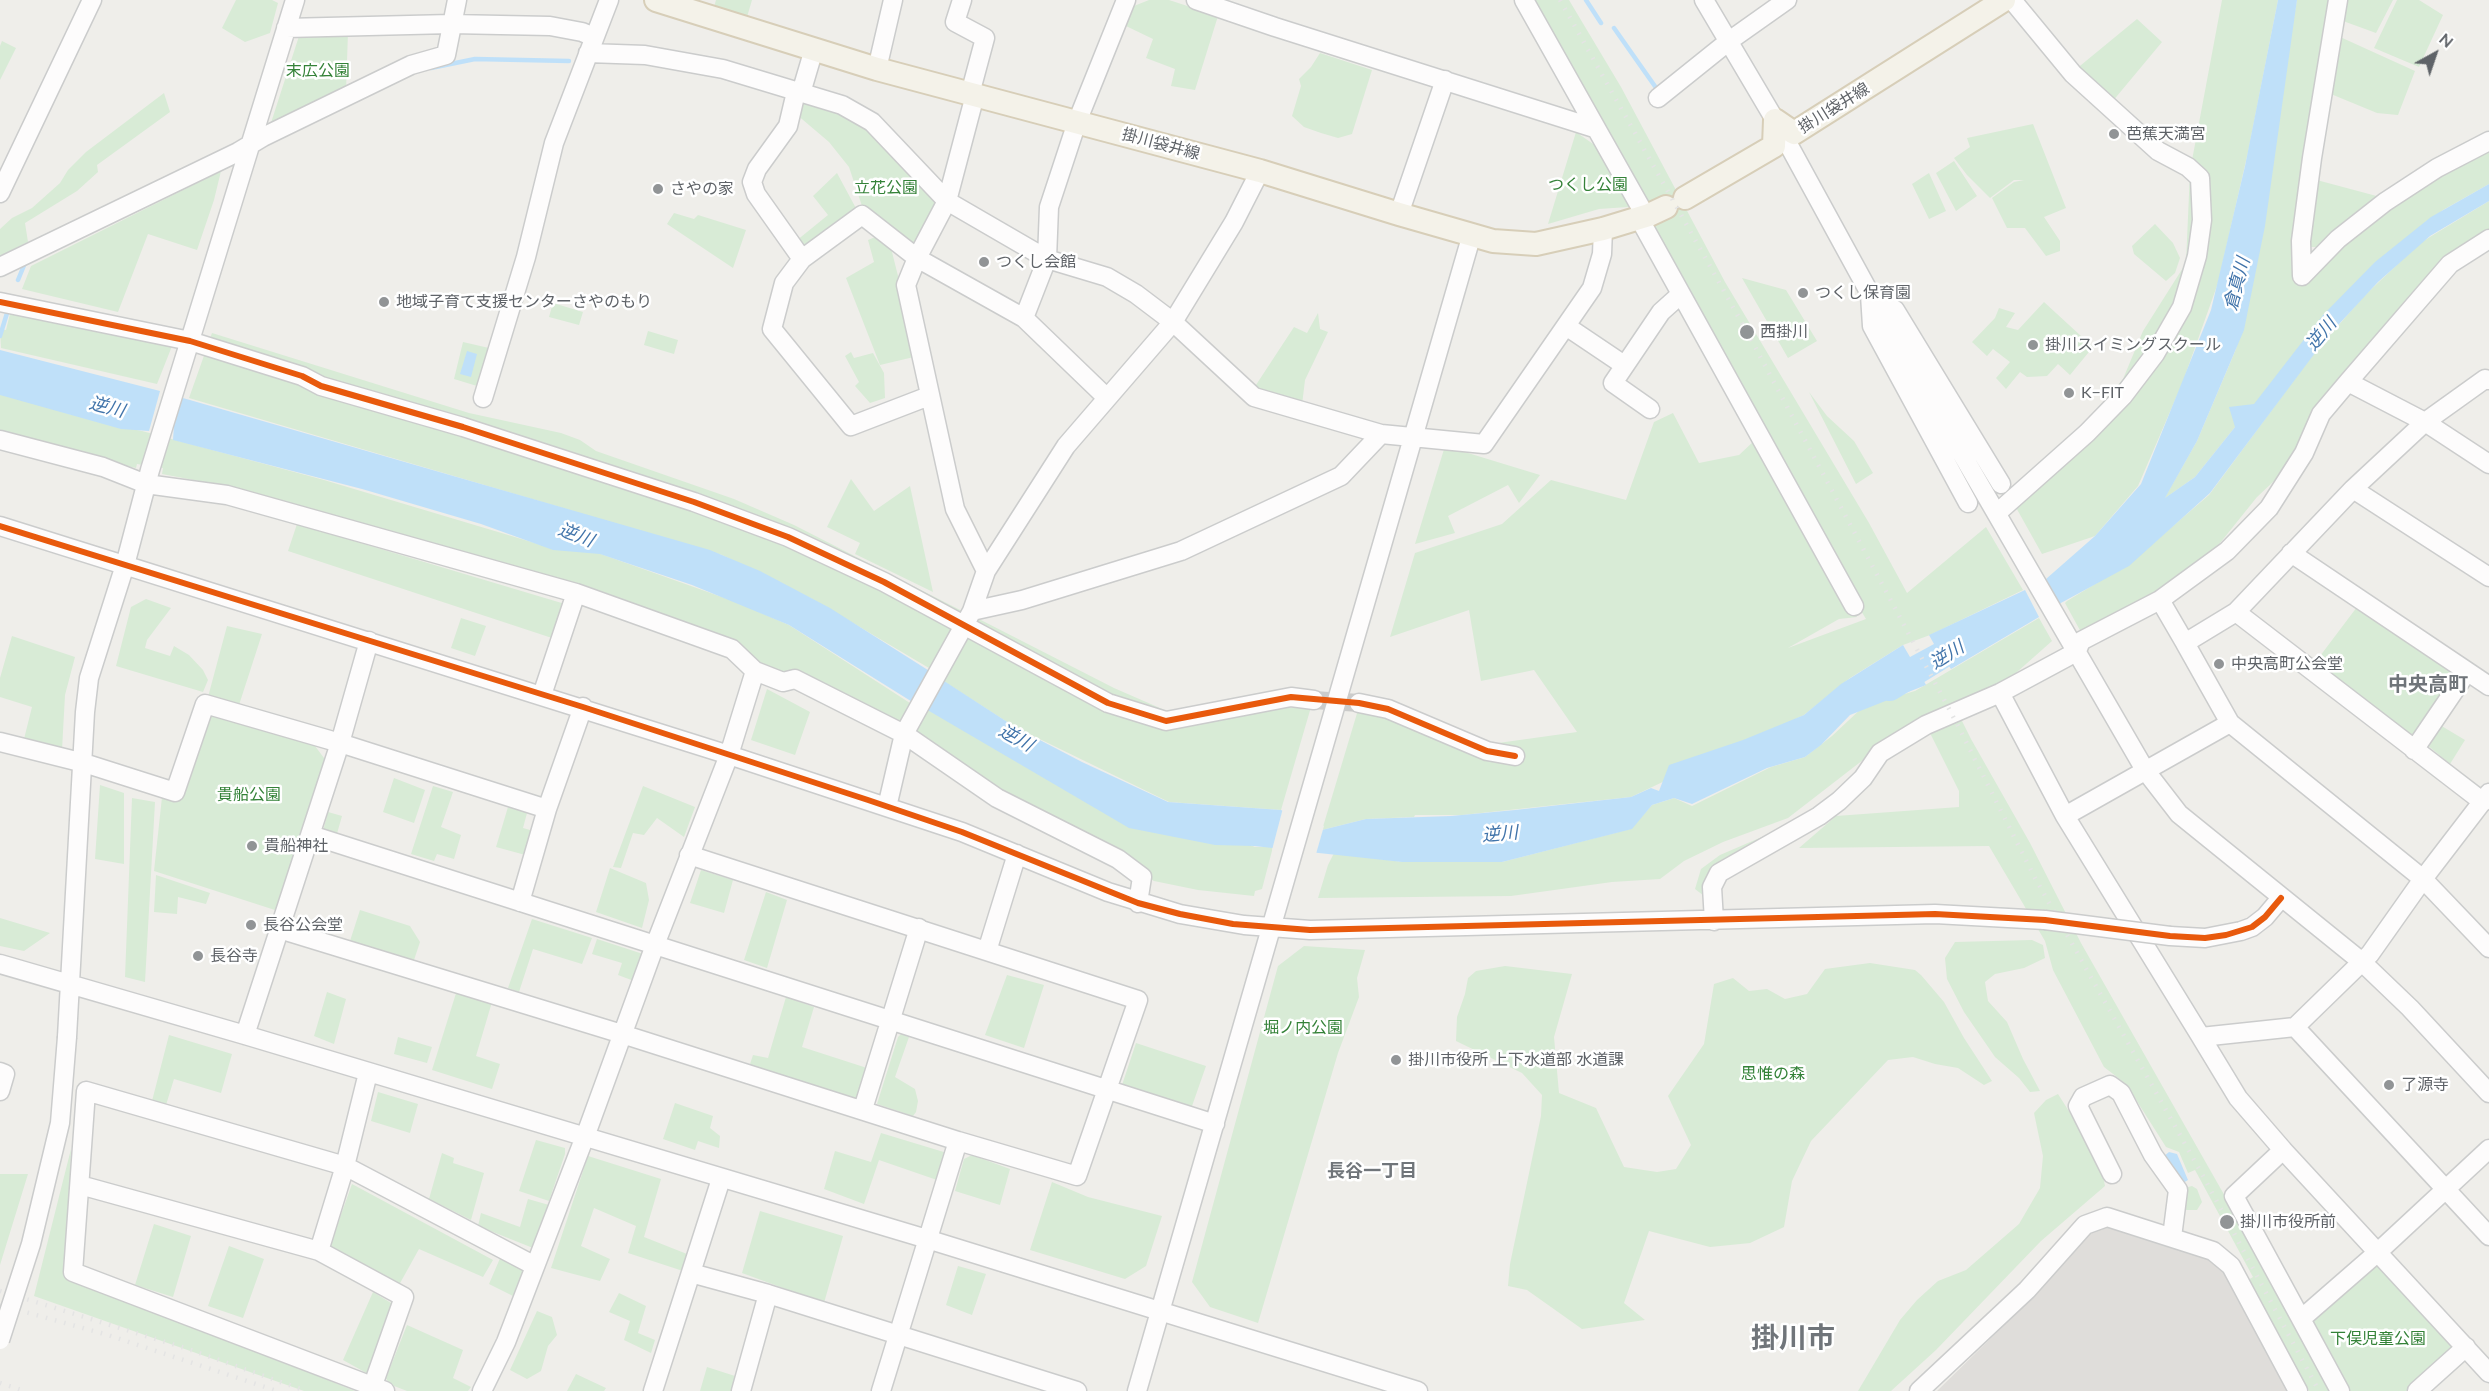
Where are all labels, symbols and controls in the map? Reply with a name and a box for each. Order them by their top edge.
north arrow [2405,24,2465,84]
text: N [2436,29,2458,51]
park label: 末広公園 [286,61,350,81]
street label: 掛川袋井線 [1795,79,1873,137]
street label: 掛川袋井線 [1120,124,1202,164]
place label: 芭蕉天満宮 [2126,124,2206,144]
marker: 芭蕉天満宮 [2107,127,2121,141]
park label: つくし公園 [1548,175,1628,195]
park label: 立花公園 [854,178,918,198]
place label: さやの家 [670,179,734,199]
marker: さやの家 [651,182,665,196]
place label: つくし会館 [996,252,1076,272]
marker: つくし会館 [977,255,991,269]
water label: 倉真川 [2220,255,2254,313]
place label: つくし保育園 [1815,283,1911,303]
marker: つくし保育園 [1796,286,1810,300]
place label: 地域子育て支援センターさやのもり [396,292,652,312]
marker: 地域子育て支援センターさやのもり [377,295,391,309]
water label: 逆川 [2301,313,2341,355]
place label: 西掛川 [1760,322,1808,342]
marker: 西掛川 [1738,323,1756,341]
place label: 掛川スイミングスクール [2045,335,2221,355]
marker: 掛川スイミングスクール [2026,338,2040,352]
place label: K−FIT [2081,383,2124,403]
marker: K−FIT [2062,386,2076,400]
water label: 逆川 [87,392,127,422]
water label: 逆川 [555,518,597,552]
water label: 逆川 [1926,636,1968,674]
place label: 中央高町公会堂 [2231,654,2343,674]
marker: 中央高町公会堂 [2212,657,2226,671]
district label: 中央高町 [2388,673,2468,697]
water label: 逆川 [995,720,1037,756]
park label: 貴船公園 [217,785,281,805]
water label: 逆川 [1481,822,1519,846]
place label: 貴船神社 [264,836,328,856]
marker: 貴船神社 [245,839,259,853]
place label: 長谷公会堂 [263,915,343,935]
marker: 長谷公会堂 [244,918,258,932]
place label: 長谷寺 [210,946,258,966]
marker: 長谷寺 [191,949,205,963]
park label: 堀ノ内公園 [1263,1018,1343,1038]
place label: 掛川市役所 上下水道部 水道課 [1408,1050,1624,1070]
marker: 掛川市役所 上下水道部 水道課 [1389,1053,1403,1067]
park label: 思惟の森 [1741,1064,1805,1084]
place label: 了源寺 [2401,1075,2449,1095]
marker: 了源寺 [2382,1078,2396,1092]
district label: 長谷一丁目 [1327,1160,1417,1182]
place label: 掛川市役所前 [2240,1212,2336,1232]
marker: 掛川市役所前 [2218,1213,2236,1231]
district label: 掛川市 [1751,1321,1835,1355]
park label: 下俣児童公園 [2330,1329,2426,1349]

